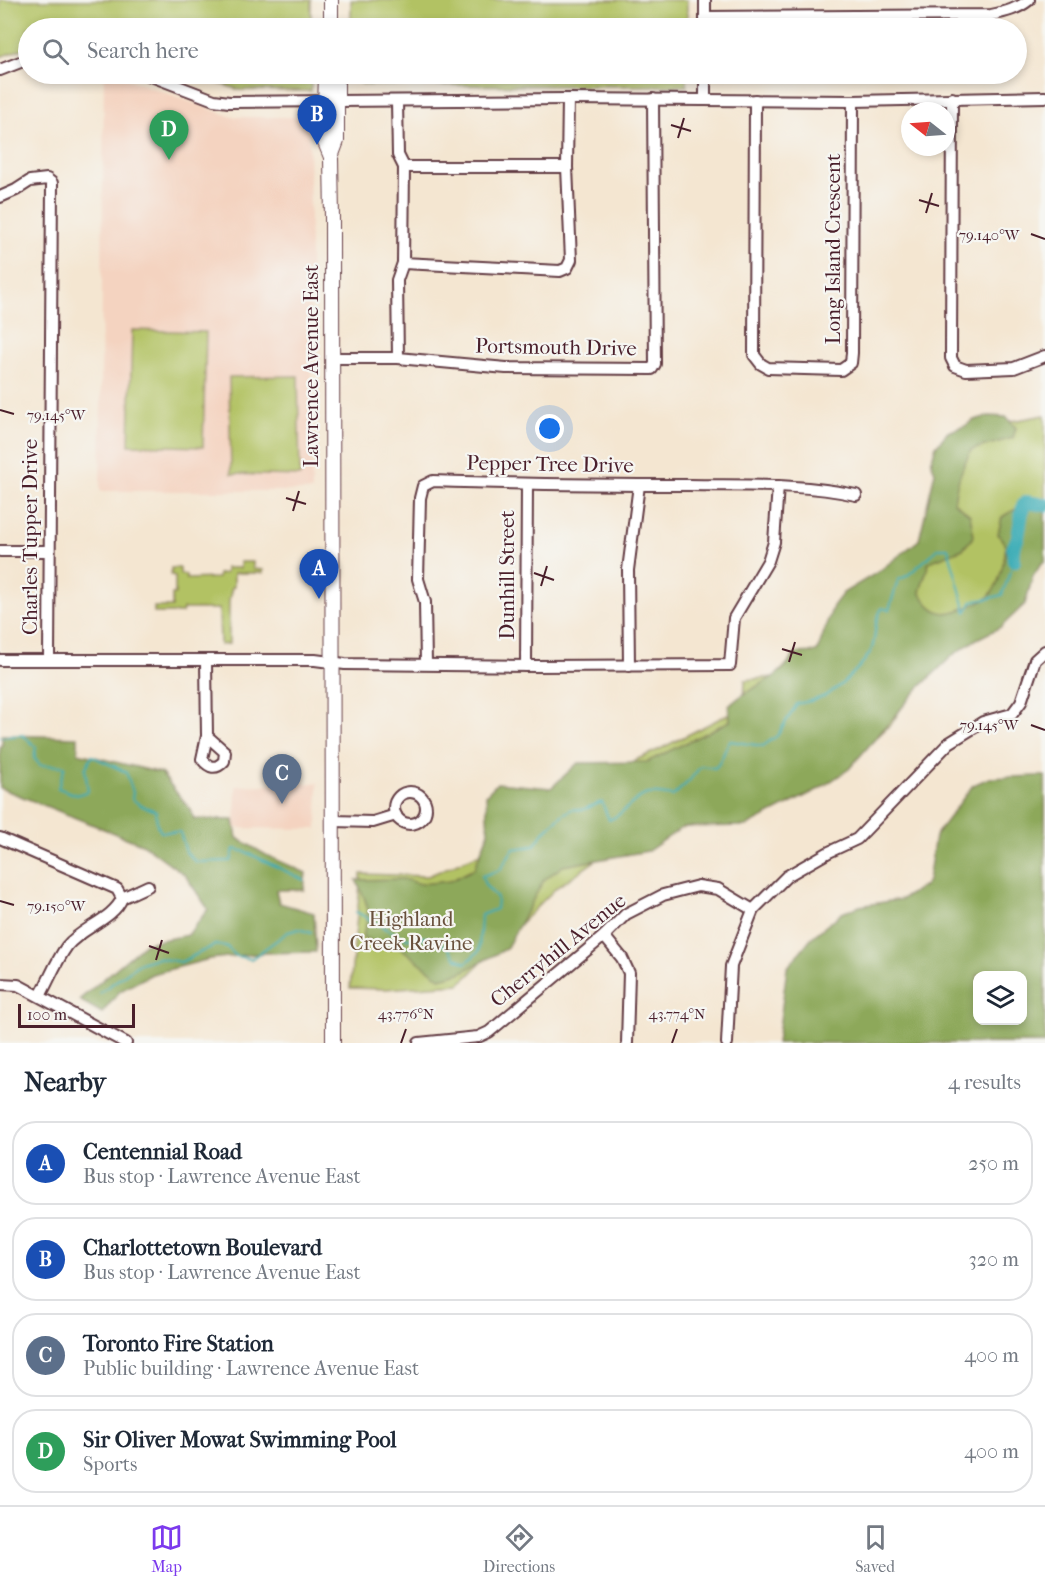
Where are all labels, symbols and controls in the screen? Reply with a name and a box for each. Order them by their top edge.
search box [18,18,1027,84]
icon: search [39,35,72,68]
text: Search here [87,38,199,64]
pin: B [298,96,336,145]
north arrow [901,102,955,156]
pin: D [150,110,188,160]
street label: Long Island Crescent [821,153,845,344]
text: 79.140°W [959,226,1021,244]
street label: Lawrence Avenue East [299,264,323,468]
street label: Portsmouth Drive [475,334,637,360]
text: 79.145°W [27,406,87,424]
your location [535,414,564,443]
street label: Charles Tupper Drive [18,439,42,635]
street label: Pepper Tree Drive [466,451,634,477]
street label: Dunhill Street [495,510,519,640]
pin: A [300,550,338,599]
text: 79.145°W [960,716,1020,734]
pin: C [262,754,302,804]
street label: Cherryhill Avenue [486,888,630,1012]
text: 79.150°W [27,897,86,915]
park label: Highland Creek Ravine [349,907,473,955]
map controls [973,971,1027,1025]
button: layers [973,971,1027,1025]
scale bar [18,1001,135,1028]
text: 100 m [27,1005,67,1024]
text: 43.776°N [378,1005,435,1023]
text: 43.774°N [649,1005,706,1023]
text: Nearby [24,1067,106,1098]
text: 4 results [948,1071,1021,1094]
text: Centennial Road [83,1139,242,1165]
text: A [39,1152,52,1175]
text: 250 m [968,1152,1019,1175]
text: Bus stop · Lawrence Avenue East [83,1165,361,1188]
text: Charlottetown Boulevard [83,1235,322,1261]
text: B [39,1248,52,1271]
text: 320 m [969,1248,1019,1271]
text: Bus stop · Lawrence Avenue East [83,1261,361,1284]
text: Toronto Fire Station [83,1331,274,1357]
text: C [39,1344,52,1367]
text: 400 m [964,1344,1019,1367]
text: Public building · Lawrence Avenue East [83,1357,419,1380]
text: Sir Oliver Mowat Swimming Pool [83,1427,397,1453]
text: D [38,1440,53,1463]
text: 400 m [964,1440,1019,1463]
text: Sports [83,1453,137,1476]
tab: Map [150,1521,183,1576]
tab: Directions [483,1521,555,1576]
tab: Saved [855,1521,895,1576]

